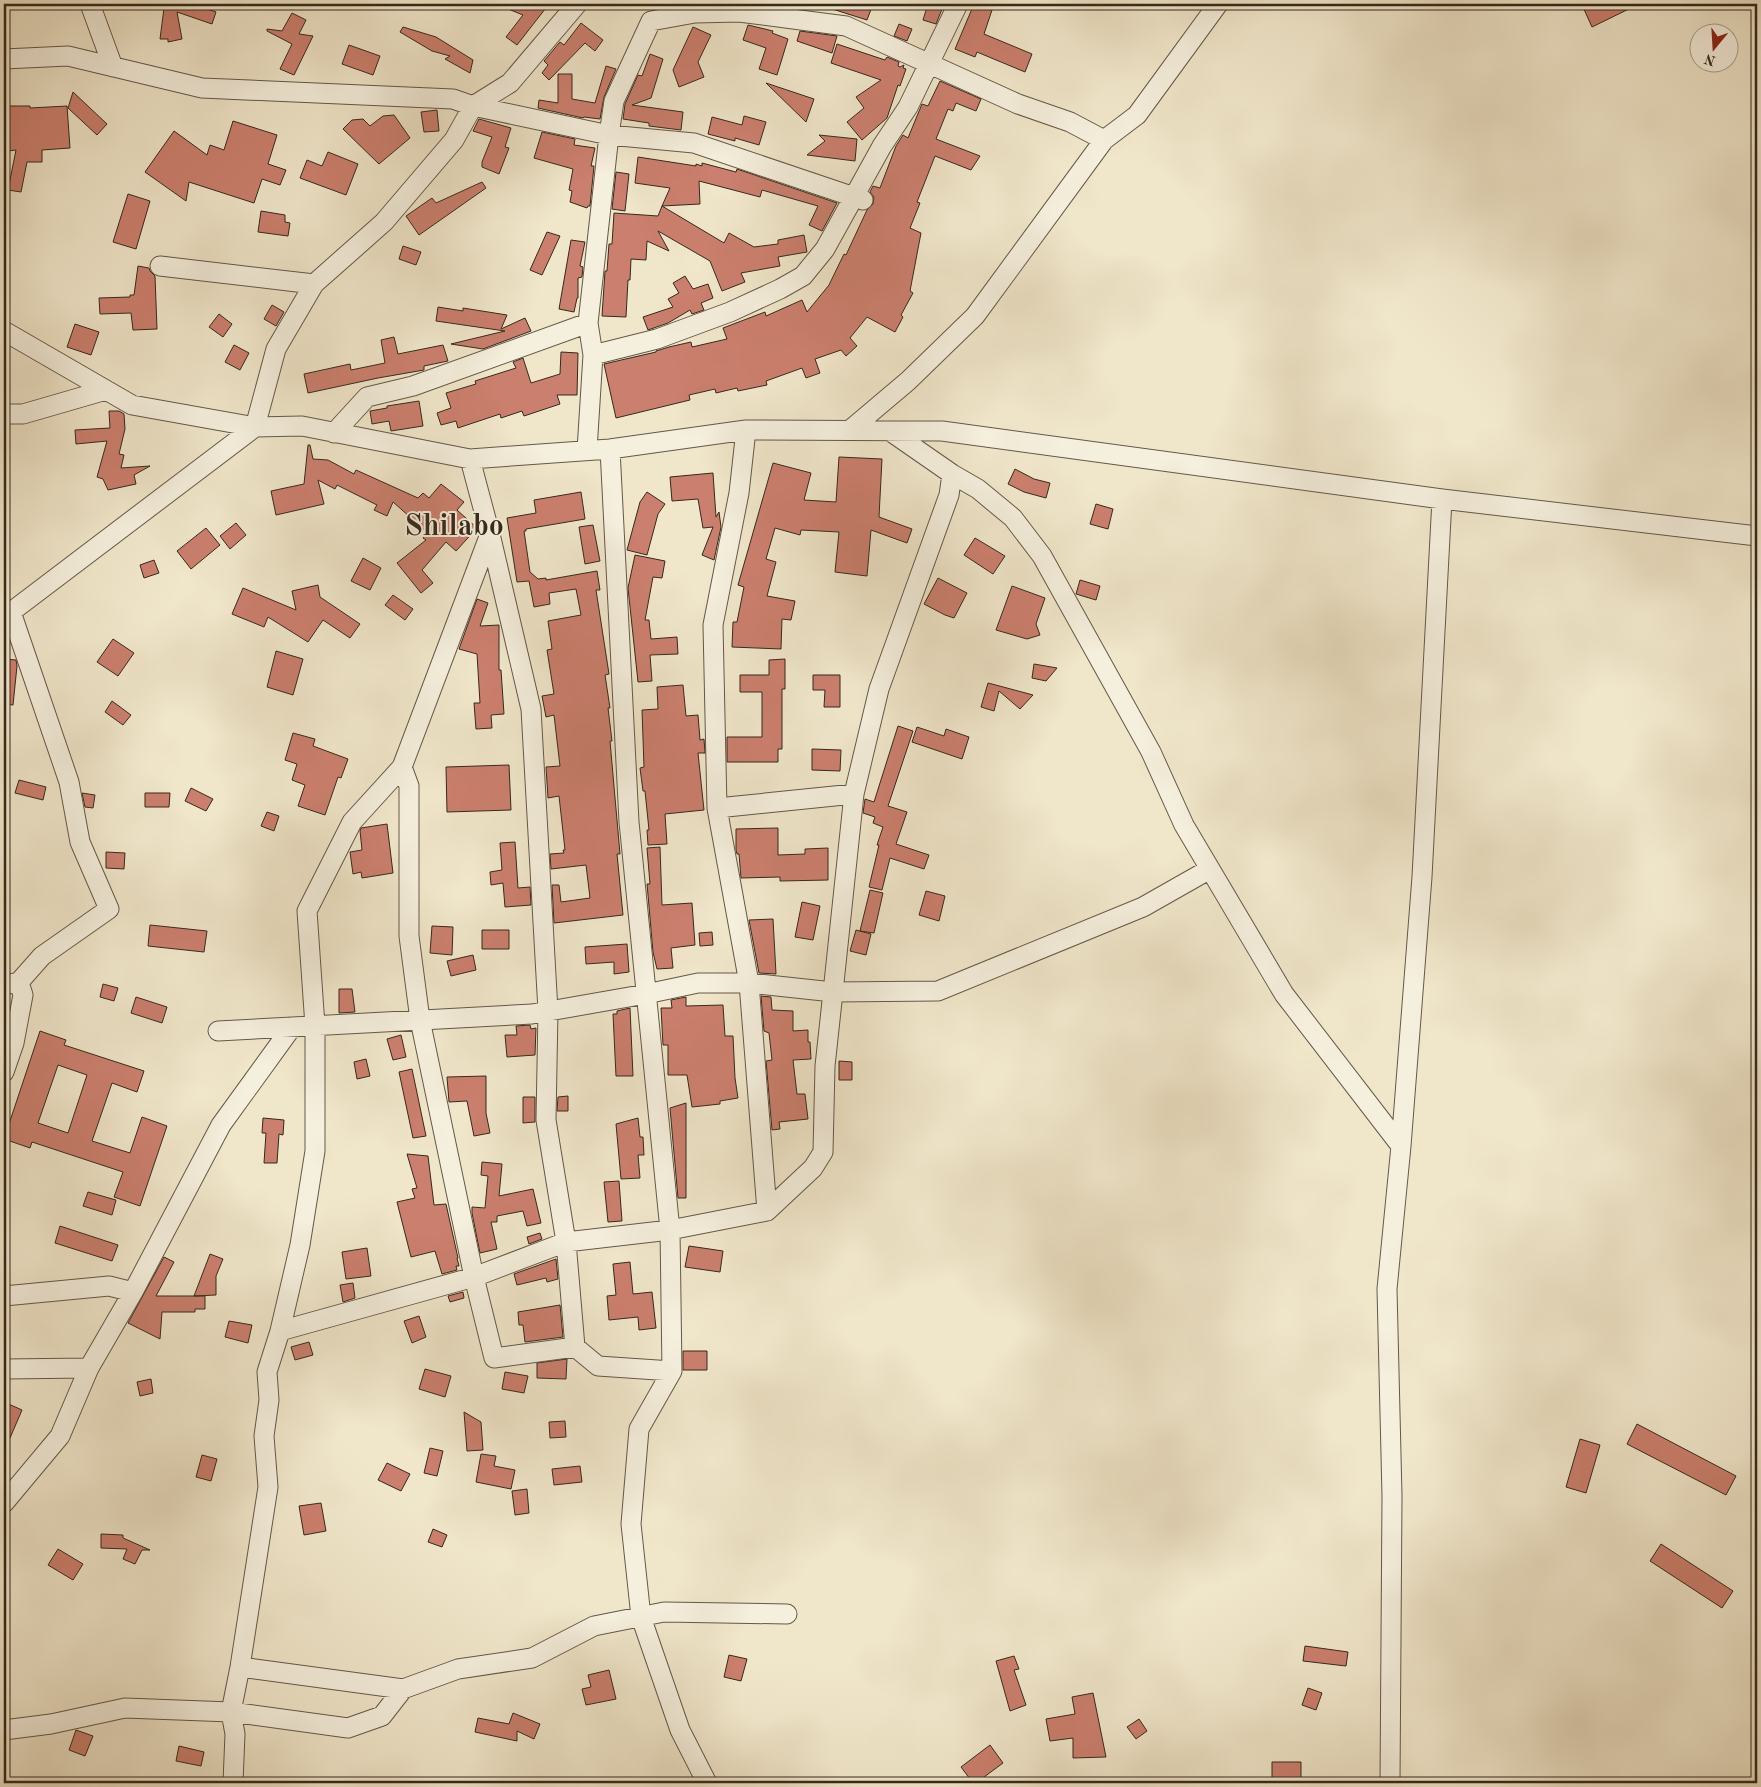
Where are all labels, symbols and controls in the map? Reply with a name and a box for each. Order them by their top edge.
north arrow [1688,22,1738,72]
text: N [1703,51,1718,68]
district label: Shilabo [404,512,504,542]

